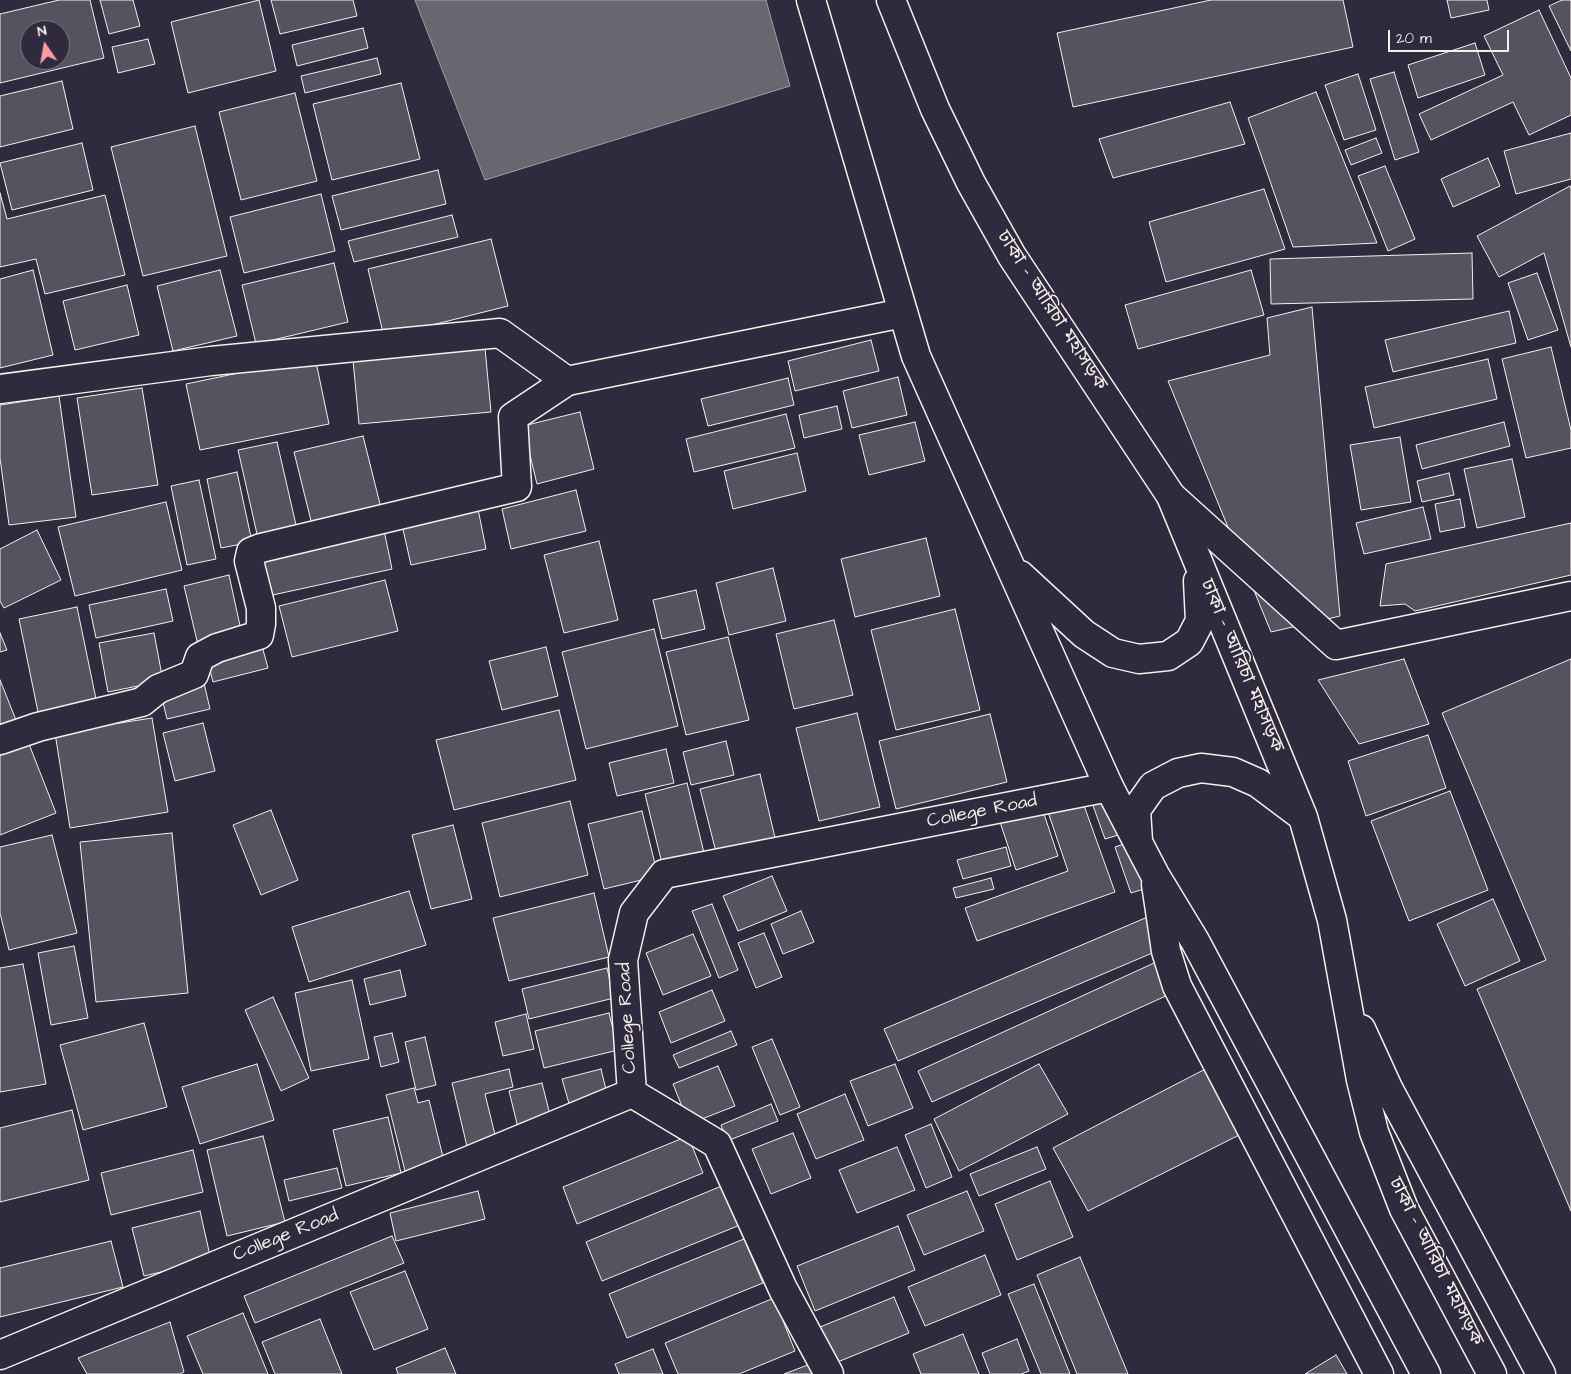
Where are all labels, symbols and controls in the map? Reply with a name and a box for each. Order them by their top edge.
north arrow [20,20,70,70]
scale bar [1391,20,1512,52]
text: N [36,21,48,42]
text: 20 m [1396,28,1432,49]
street label: ঢাকা - আরিচা মহাসড়ক [991,227,1111,395]
street label: ঢাকা - আরিচা মহাসড়ক [1194,576,1288,756]
street label: College Road [925,790,1039,834]
street label: College Road [614,962,642,1074]
street label: ঢাকা - আরিচা মহাসড়ক [1383,1174,1487,1350]
street label: College Road [230,1205,342,1267]

